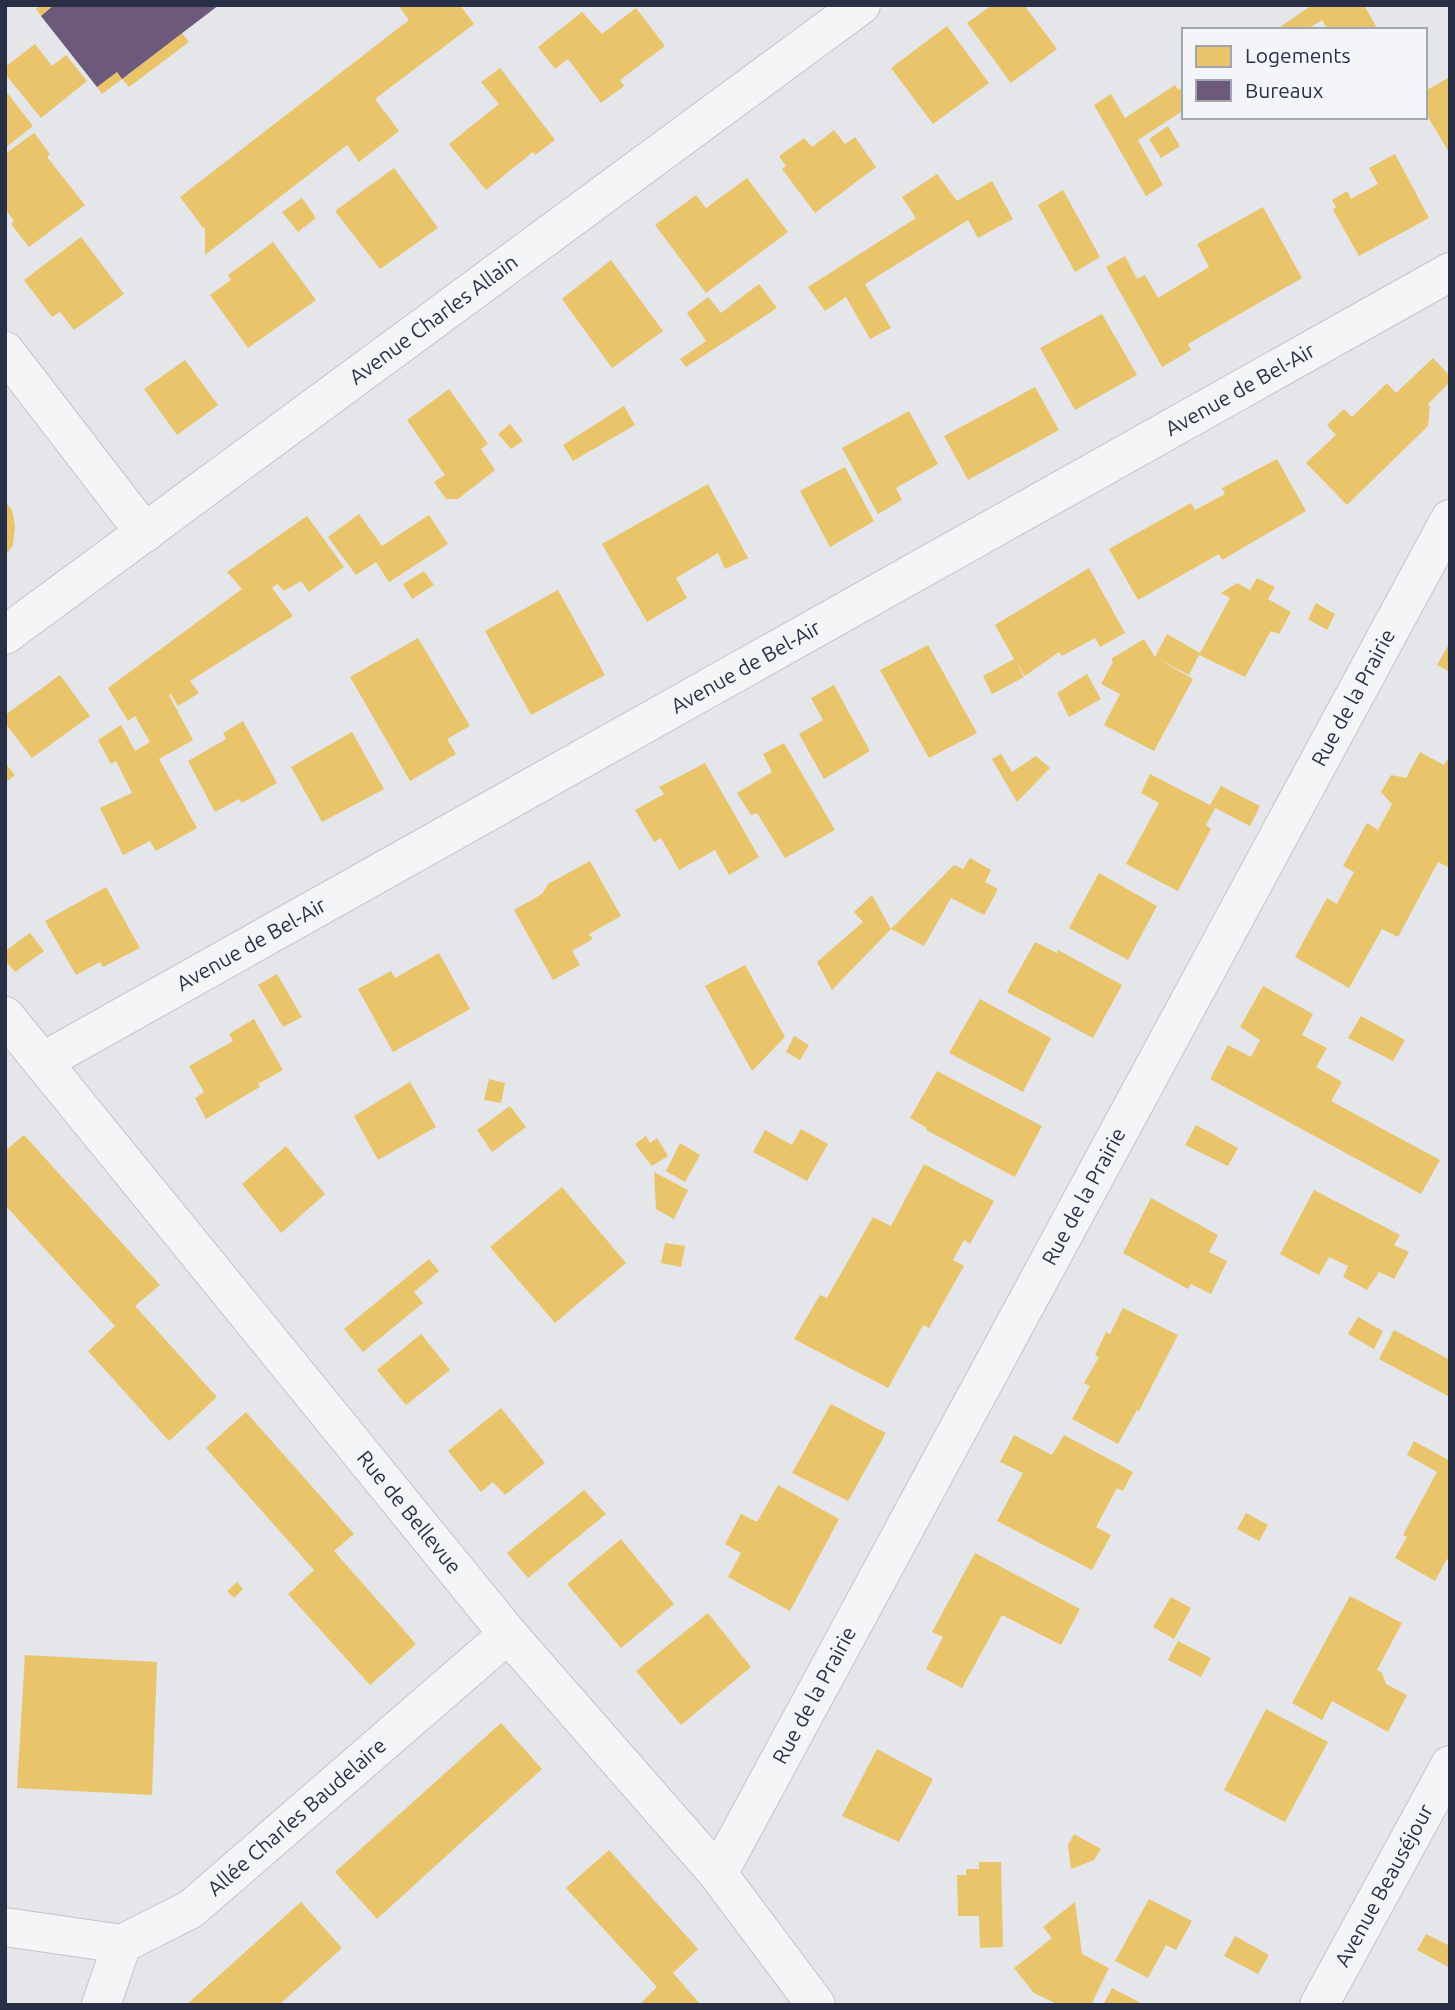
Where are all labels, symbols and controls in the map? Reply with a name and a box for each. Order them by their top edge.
legend [1182,28,1427,119]
text: Logements [1245,43,1351,67]
text: Bureaux [1245,78,1324,102]
street label: Avenue Charles Allain [344,249,522,389]
street label: Avenue de Bel-Air [1161,337,1319,440]
street label: Avenue de Bel-Air [666,615,824,718]
street label: Rue de la Prairie [1306,624,1399,770]
street label: Avenue de Bel-Air [172,892,330,995]
street label: Rue de la Prairie [1036,1123,1130,1269]
street label: Rue de Bellevue [353,1445,467,1578]
street label: Rue de la Prairie [767,1622,860,1768]
street label: Allée Charles Baudelaire [202,1733,390,1900]
street label: Avenue Beauséjour [1329,1800,1437,1971]

